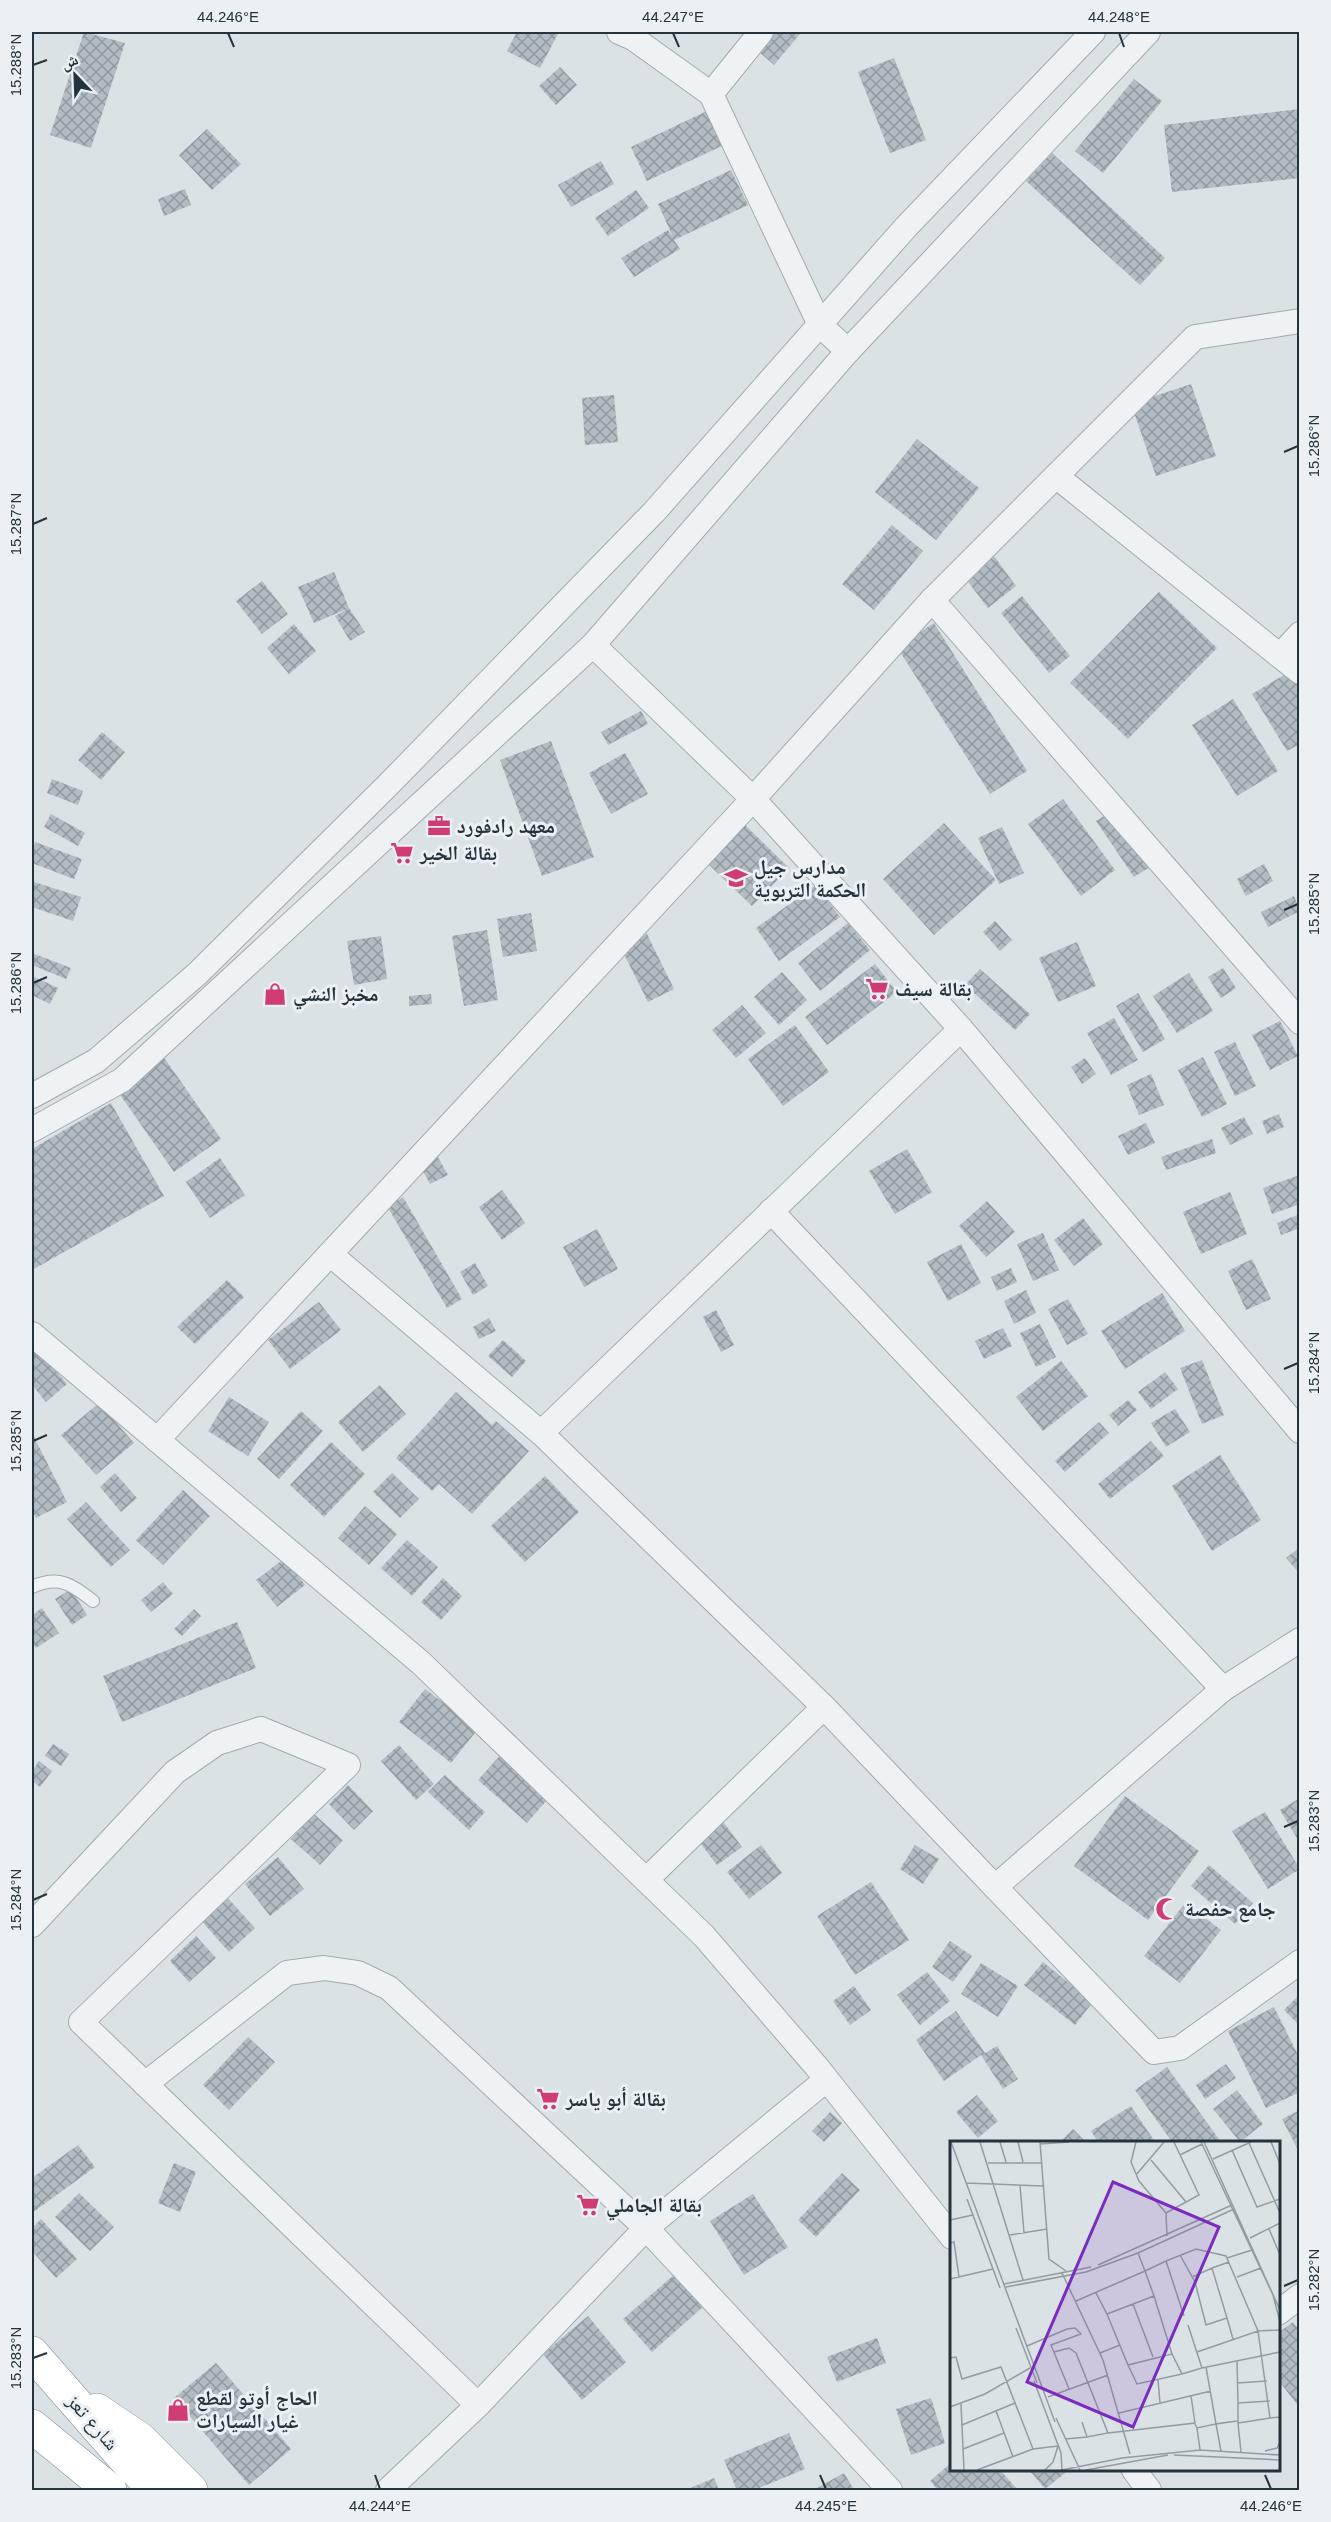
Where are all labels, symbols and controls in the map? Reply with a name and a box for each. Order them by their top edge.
text: 44.246°E [197,8,259,25]
text: 44.247°E [642,8,704,25]
text: 44.248°E [1088,8,1150,25]
text: 15.288°N [7,34,24,96]
north arrow [45,45,105,105]
text: ش [58,51,81,74]
text: 15.286°N [1305,415,1322,477]
text: 15.287°N [7,493,24,555]
office icon: معهد رادفورد [426,813,452,839]
place label: معهد رادفورد [457,815,555,838]
supermarket icon: بقالة الخير [389,840,415,866]
place label: بقالة الخير [419,842,497,865]
place label: مدارس جيل الحكمة التربوية [754,856,866,902]
school or university icon: مدارس جيل الحكمة التربوية [723,865,749,891]
text: 15.285°N [1305,873,1322,935]
text: 15.286°N [7,952,24,1014]
supermarket icon: بقالة سيف [864,976,890,1002]
place label: بقالة سيف [895,978,972,1001]
shop icon: مخبز النشي [262,981,288,1007]
place label: مخبز النشي [293,983,379,1010]
text: 15.284°N [1305,1332,1322,1394]
text: 15.285°N [7,1410,24,1472]
text: 15.283°N [1305,1790,1322,1852]
text: 15.284°N [7,1869,24,1931]
mosque icon: جامع حفصة [1154,1896,1180,1922]
place label: جامع حفصة [1185,1898,1276,1923]
supermarket icon: بقالة أبو ياسر [535,2086,561,2112]
place label: بقالة أبو ياسر [565,2086,666,2111]
inset map [950,2141,1280,2471]
supermarket icon: بقالة الجاملي [575,2192,601,2218]
place label: بقالة الجاملي [606,2194,702,2221]
text: 15.282°N [1305,2249,1322,2311]
text: 15.283°N [7,2327,24,2389]
place label: الحاج أوتو لقطع غيار السيارات [196,2385,318,2433]
street label: شارع تعز [61,2389,123,2456]
shop icon: الحاج أوتو لقطع غيار السيارات [165,2397,191,2423]
text: 44.244°E [349,2497,411,2514]
text: 44.245°E [795,2497,857,2514]
text: 44.246°E [1240,2497,1302,2514]

